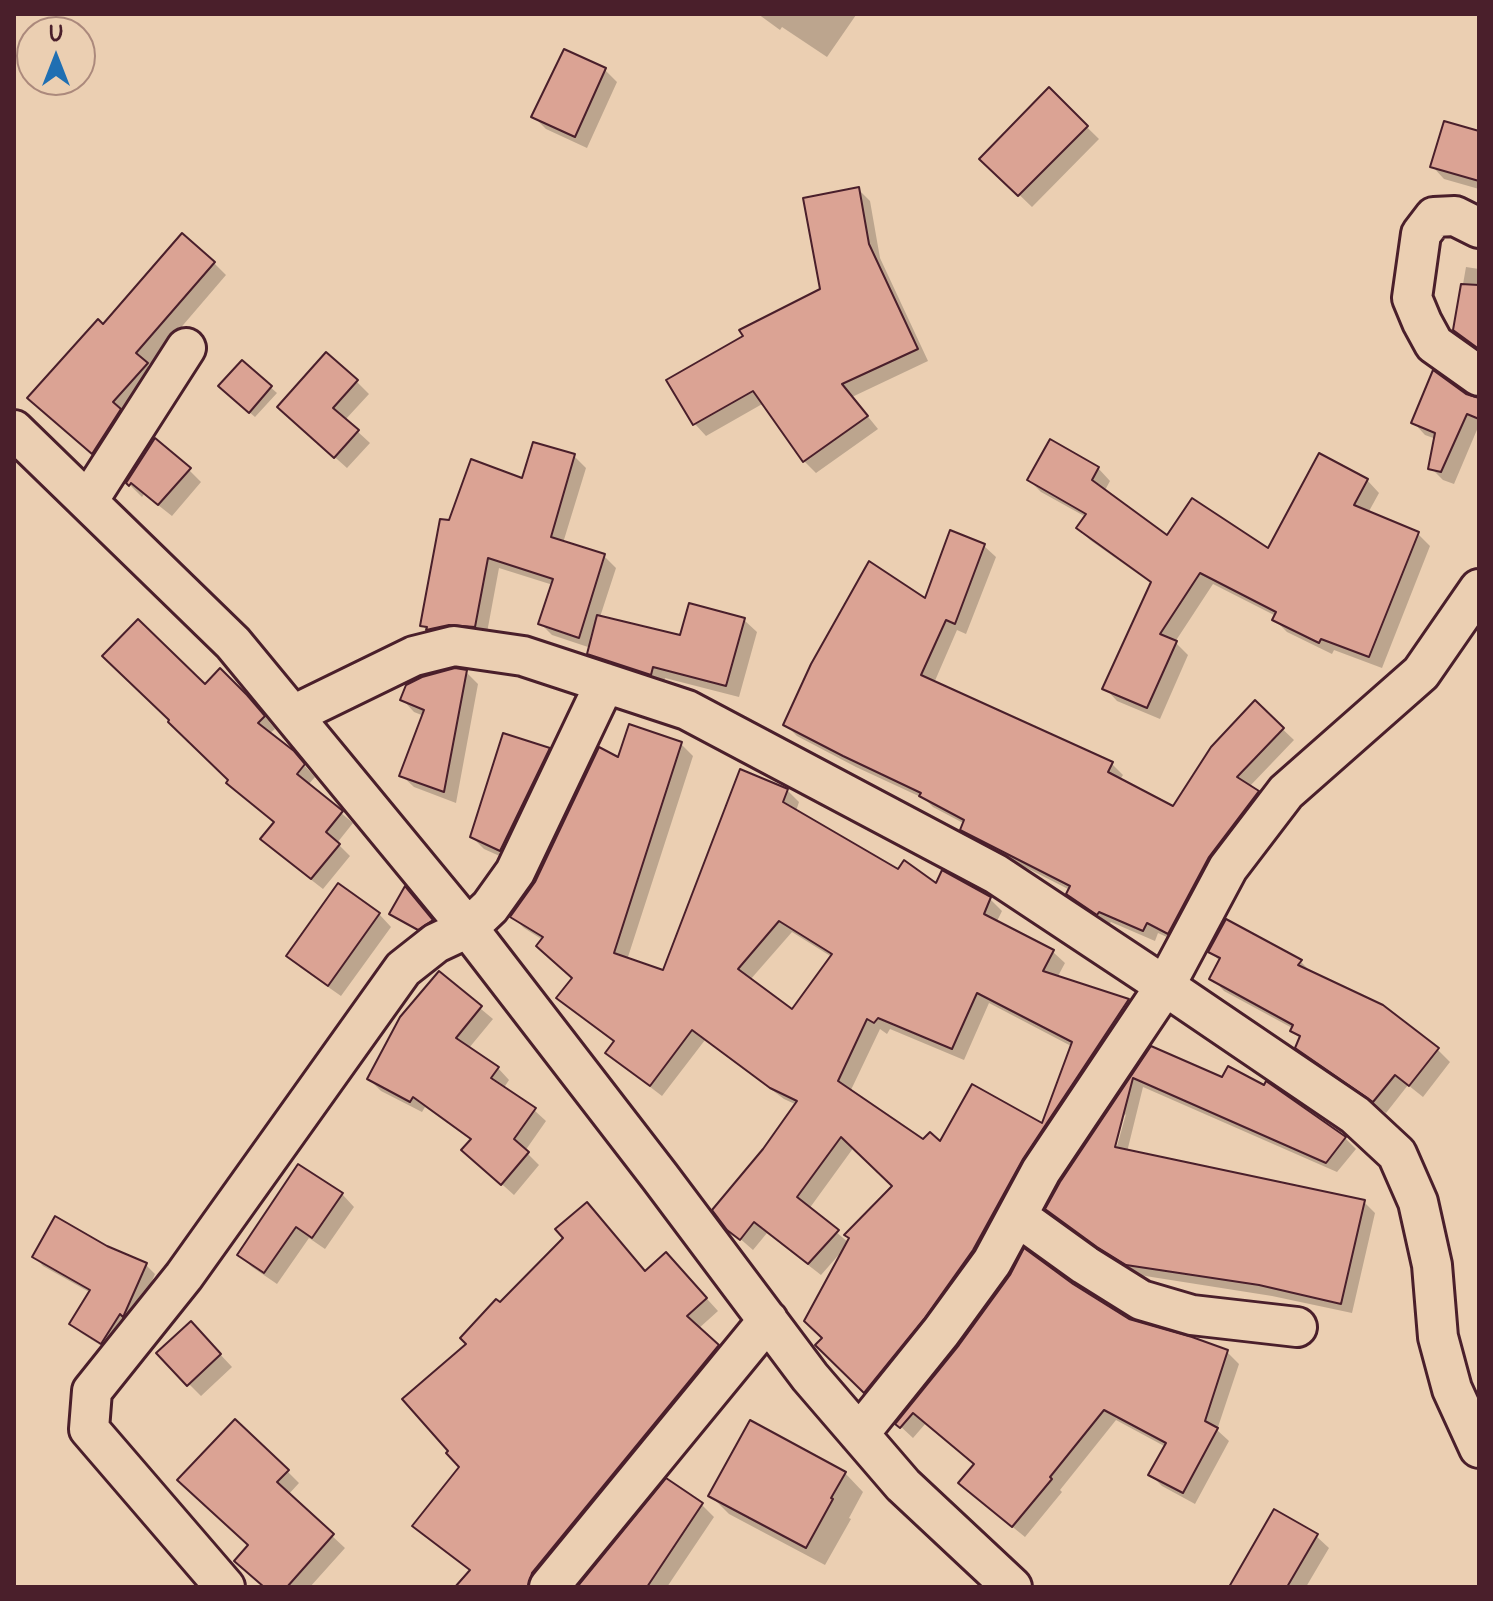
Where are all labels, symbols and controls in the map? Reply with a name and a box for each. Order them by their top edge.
north arrow [16,16,96,96]
text: U [49,20,63,48]

